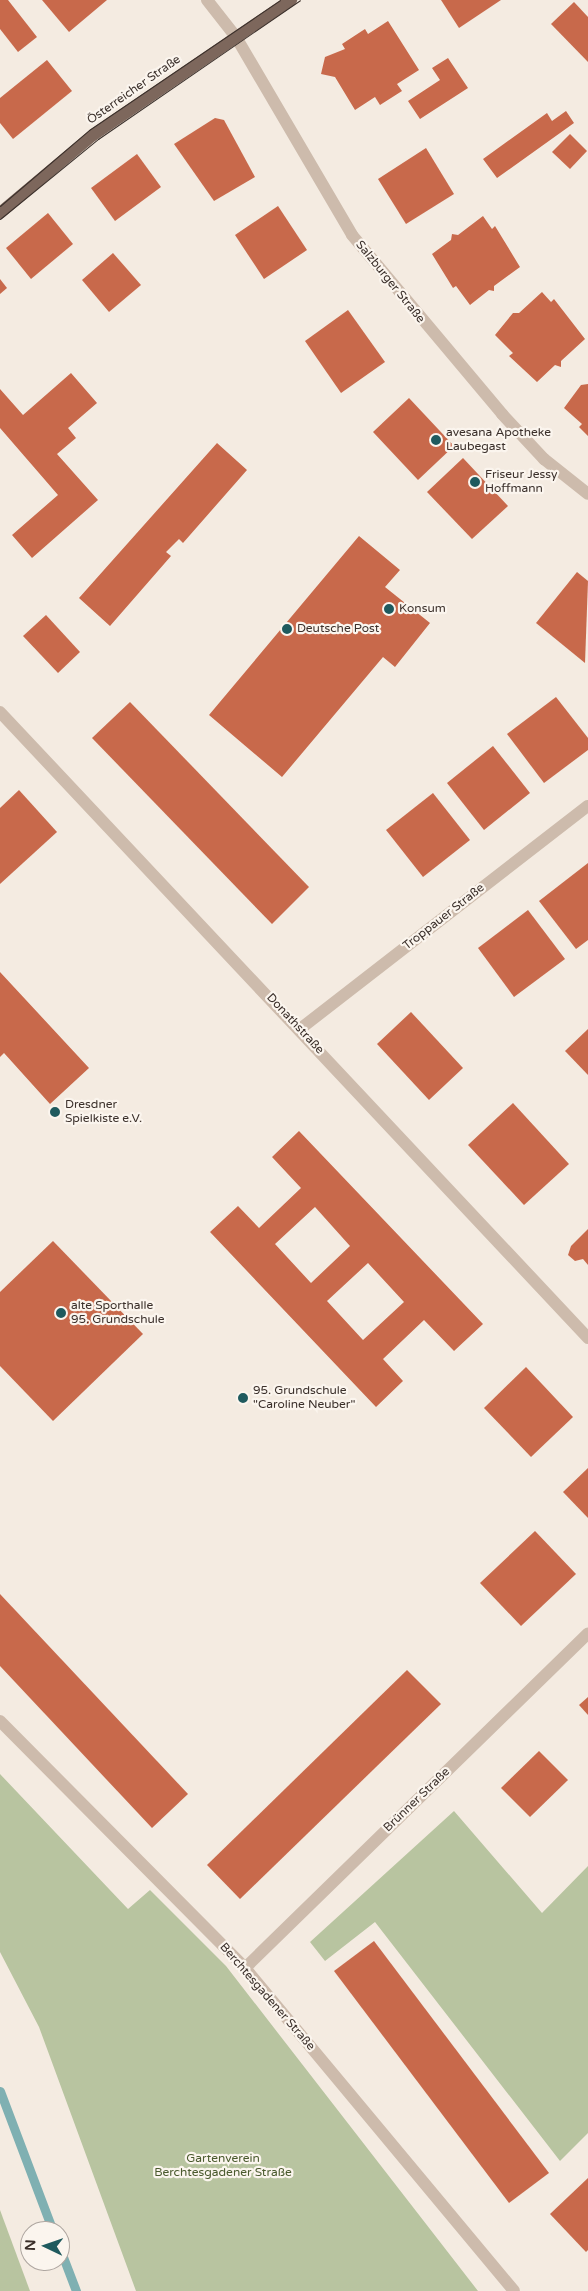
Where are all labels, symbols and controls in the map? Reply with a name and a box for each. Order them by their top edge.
street label: Österreicher Straße [84,52,184,128]
street label: Salzburger Straße [352,238,428,326]
place label: avesana Apotheke Laubegast [446,426,551,454]
marker: avesana Apotheke Laubegast [430,434,442,446]
place label: Friseur Jessy Hoffmann [485,468,557,496]
marker: Friseur Jessy Hoffmann [469,476,481,488]
place label: Konsum [399,602,446,616]
marker: Konsum [383,603,395,615]
place label: Deutsche Post [297,622,379,636]
marker: Deutsche Post [281,623,293,635]
street label: Troppauer Straße [401,881,487,953]
street label: Donathstraße [263,991,327,1057]
place label: Dresdner Spielkiste e.V. [65,1098,142,1126]
marker: Dresdner Spielkiste e.V. [49,1106,61,1118]
place label: alte Sporthalle 95. Grundschule [71,1299,165,1327]
marker: alte Sporthalle 95. Grundschule [55,1307,67,1319]
place label: 95. Grundschule "Caroline Neuber" [253,1384,355,1412]
marker: 95. Grundschule "Caroline Neuber" [237,1392,249,1404]
street label: Brünner Straße [381,1765,453,1835]
street label: Berchtesgadener Straße [216,1940,318,2054]
park label: Gartenverein Berchtesgadener Straße [154,2152,292,2180]
north arrow [20,2221,70,2271]
text: N [22,2239,39,2251]

